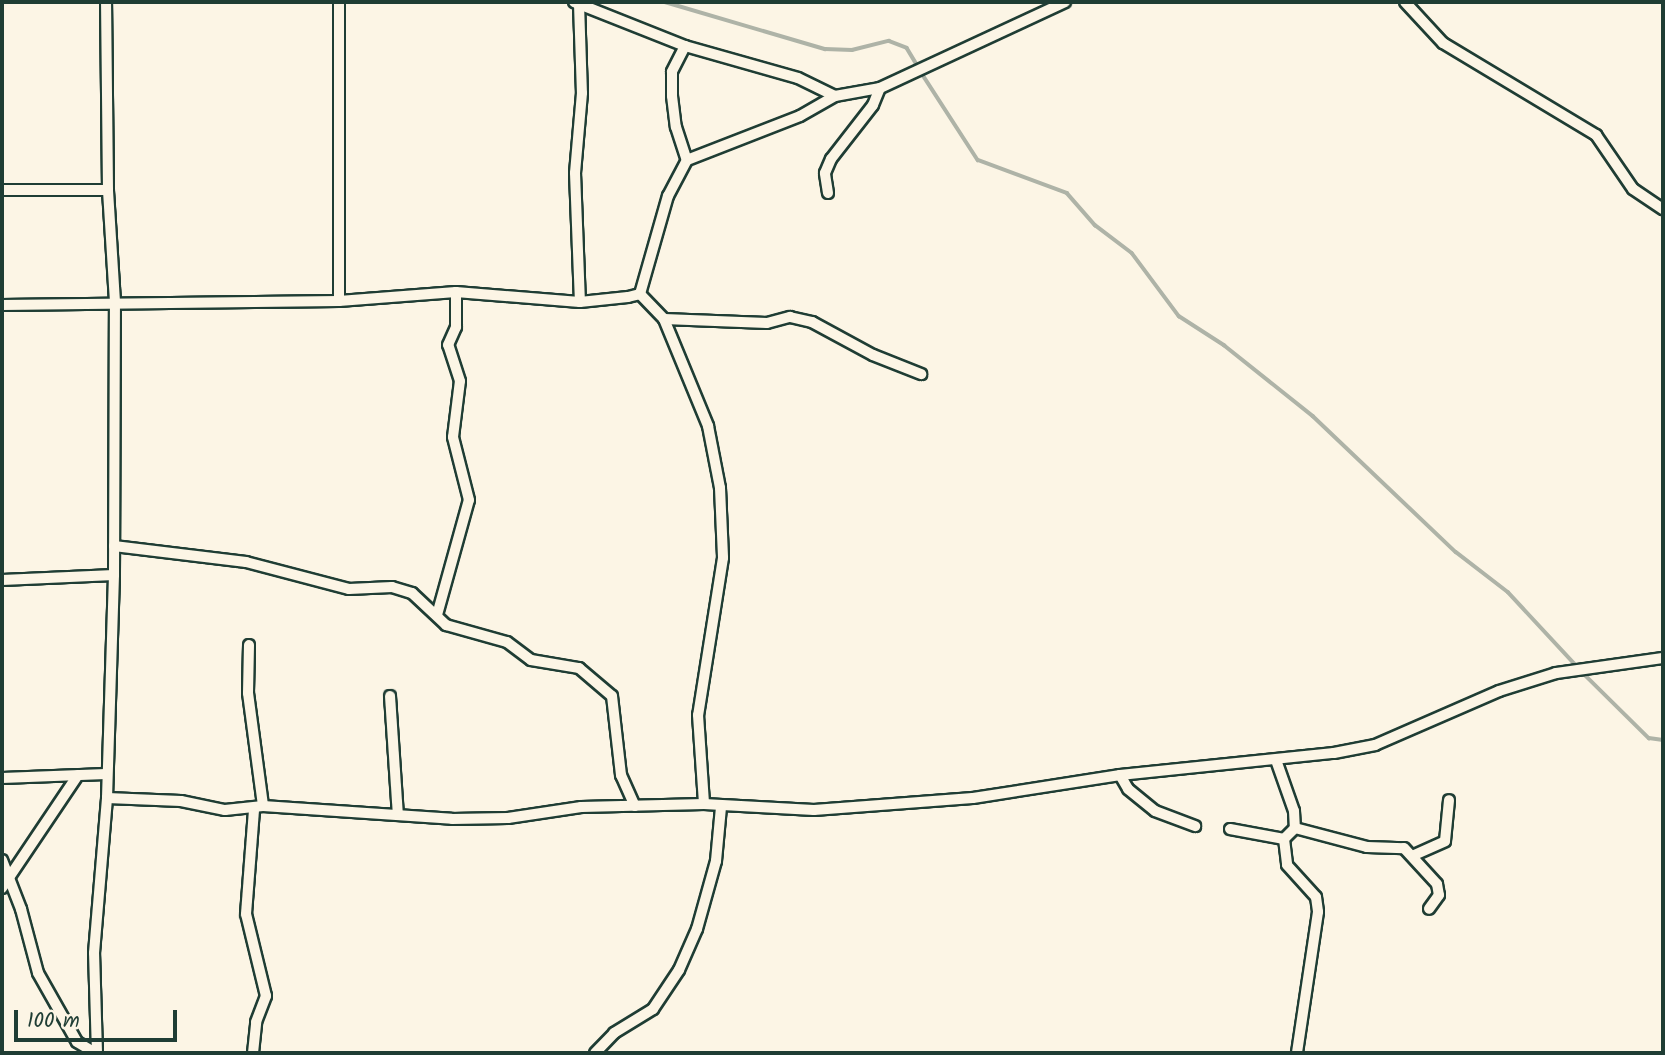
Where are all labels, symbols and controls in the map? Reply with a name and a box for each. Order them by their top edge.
scale bar [18,996,180,1040]
text: 100 m [27,1005,80,1038]

